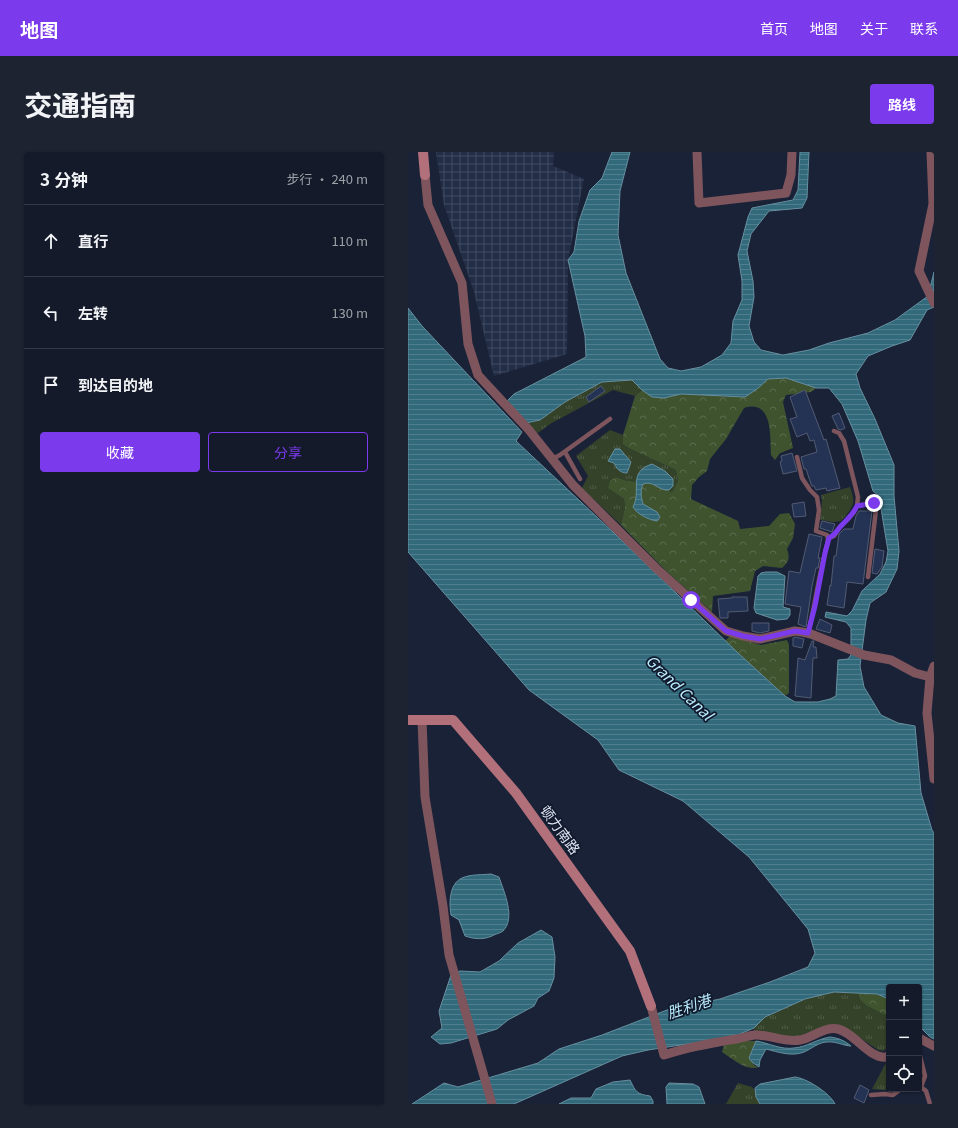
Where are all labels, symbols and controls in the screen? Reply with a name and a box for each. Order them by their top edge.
text: 地图 [20,15,58,42]
text: 首页 [760,18,788,38]
text: 地图 [810,18,838,38]
text: 关于 [860,18,888,38]
text: 联系 [910,18,938,38]
text: 交通指南 [24,84,136,124]
button: 路线 [870,84,934,124]
text: 3 分钟 [40,166,88,191]
text: 步行 · 240 m [287,169,368,188]
icon: ahead [40,230,62,252]
text: 直行 [78,230,108,251]
text: 110 m [331,231,368,250]
icon: left [40,302,62,324]
text: 左转 [78,302,108,323]
text: 130 m [331,303,368,322]
icon: arrive [40,374,62,396]
text: 到达目的地 [78,374,153,395]
button: 收藏 [40,432,200,472]
button: 分享 [208,432,368,472]
route end [865,494,883,512]
route start [682,591,700,609]
water label: Grand Canal [642,650,719,725]
street label: 顿力南路 [536,801,585,858]
map controls [886,984,922,1092]
button: + [886,984,922,1020]
water label: 胜利港 [664,988,715,1023]
button: − [886,1020,922,1056]
button: locate [886,1056,922,1092]

